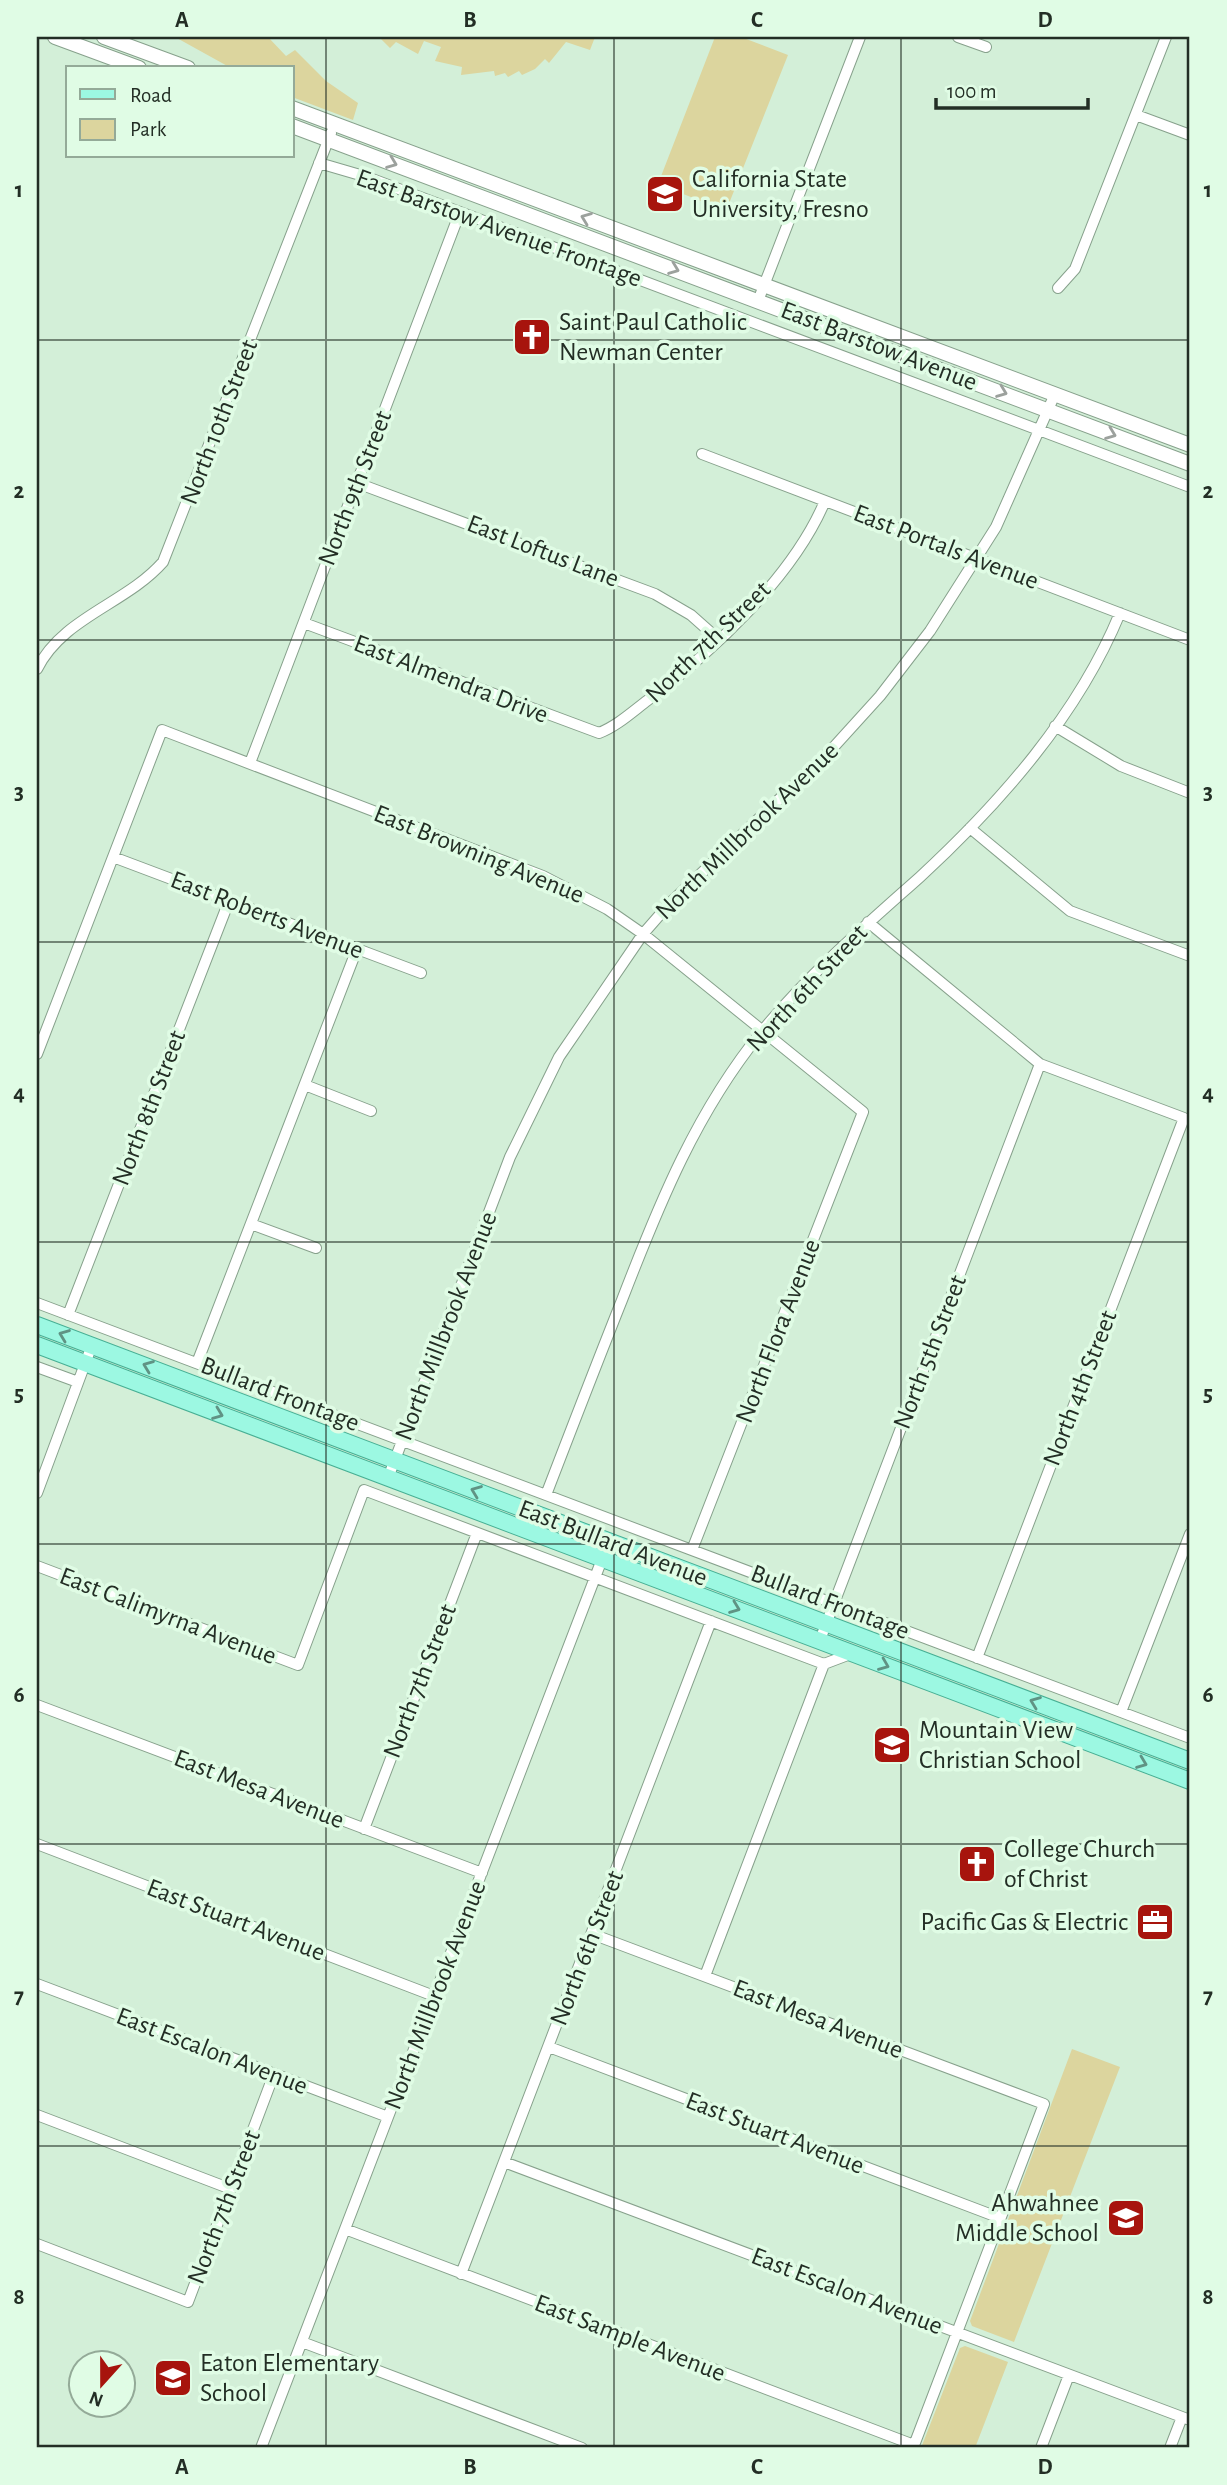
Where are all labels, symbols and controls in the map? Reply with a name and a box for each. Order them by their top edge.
text: A [175,9,189,32]
text: B [463,9,477,32]
text: C [751,9,763,32]
text: D [1037,9,1053,32]
legend [66,66,294,158]
scale bar [936,66,1089,110]
text: 100 m [947,81,997,102]
text: Road [130,85,172,106]
text: Park [130,119,167,140]
one-way arrow [386,155,398,169]
street label: East Barstow Avenue Frontage [353,164,645,292]
place label: California State University, Fresno [692,166,869,222]
school or university icon: California State University, Fresno [644,173,686,215]
text: 1 [15,179,23,202]
text: 1 [1204,179,1212,202]
one-way arrow [580,212,592,226]
one-way arrow [668,261,680,275]
street label: East Barstow Avenue [777,297,981,395]
place label: Saint Paul Catholic Newman Center [559,309,747,365]
church icon: Saint Paul Catholic Newman Center [511,316,553,358]
street label: North 10th Street [176,336,262,508]
one-way arrow [995,384,1007,398]
street label: North 9th Street [314,407,396,569]
one-way arrow [1104,425,1116,439]
text: 2 [14,480,25,503]
text: 2 [1203,480,1214,503]
street label: East Portals Avenue [850,500,1042,594]
street label: East Loftus Lane [463,510,623,592]
street label: North 7th Street [641,576,775,708]
street label: East Almendra Drive [350,630,552,728]
street label: North Millbrook Avenue [651,737,843,925]
text: 3 [14,781,24,804]
text: 3 [1203,781,1213,804]
street label: East Browning Avenue [370,800,588,908]
street label: East Roberts Avenue [167,866,367,964]
street label: North 6th Street [742,919,872,1057]
street label: North 8th Street [107,1027,191,1189]
text: 4 [13,1082,25,1105]
text: 4 [1202,1082,1214,1105]
street label: North Millbrook Avenue [390,1208,502,1444]
street label: North Flora Avenue [731,1235,825,1427]
street label: North 5th Street [889,1272,971,1432]
street label: North 4th Street [1038,1307,1122,1469]
one-way arrow [59,1329,71,1343]
street label: Bullard Frontage [197,1352,363,1436]
one-way arrow [142,1361,154,1375]
text: 5 [14,1383,24,1406]
text: 5 [1203,1383,1213,1406]
one-way arrow [211,1405,223,1419]
one-way arrow [471,1485,483,1499]
street label: East Bullard Avenue [515,1495,711,1591]
street label: Bullard Frontage [747,1560,913,1644]
street label: East Calimyrna Avenue [56,1563,280,1669]
one-way arrow [728,1600,740,1614]
street label: North 7th Street [379,1601,461,1761]
one-way arrow [877,1656,889,1670]
text: 6 [13,1684,25,1707]
text: 6 [1202,1684,1214,1707]
one-way arrow [1029,1696,1041,1710]
place label: Mountain View Christian School [919,1717,1081,1773]
school or university icon: Mountain View Christian School [871,1724,913,1766]
street label: East Mesa Avenue [170,1745,348,1833]
one-way arrow [1136,1754,1148,1768]
place label: College Church of Christ [1004,1836,1155,1892]
church icon: College Church of Christ [956,1843,998,1885]
street label: North 6th Street [546,1867,628,2029]
street label: East Stuart Avenue [143,1874,329,1966]
street label: North Millbrook Avenue [379,1877,491,2113]
office icon: Pacific Gas & Electric [1134,1901,1176,1943]
place label: Pacific Gas & Electric [921,1909,1128,1935]
street label: East Mesa Avenue [729,1975,907,2063]
text: 7 [14,1985,24,2008]
text: 7 [1203,1985,1213,2008]
street label: East Escalon Avenue [113,2003,311,2099]
street label: East Stuart Avenue [682,2087,868,2179]
street label: North 7th Street [183,2127,265,2287]
place label: Ahwahnee Middle School [955,2190,1099,2246]
school or university icon: Ahwahnee Middle School [1105,2197,1147,2239]
street label: East Escalon Avenue [748,2243,946,2339]
text: 8 [13,2286,25,2309]
text: 8 [1202,2286,1214,2309]
street label: East Sample Avenue [531,2290,729,2386]
north arrow [66,2348,136,2418]
place label: Eaton Elementary School [200,2350,379,2406]
school or university icon: Eaton Elementary School [152,2357,194,2399]
text: N [87,2387,106,2410]
text: A [175,2456,189,2479]
text: B [463,2456,477,2479]
text: C [751,2456,763,2479]
text: D [1037,2456,1053,2479]

